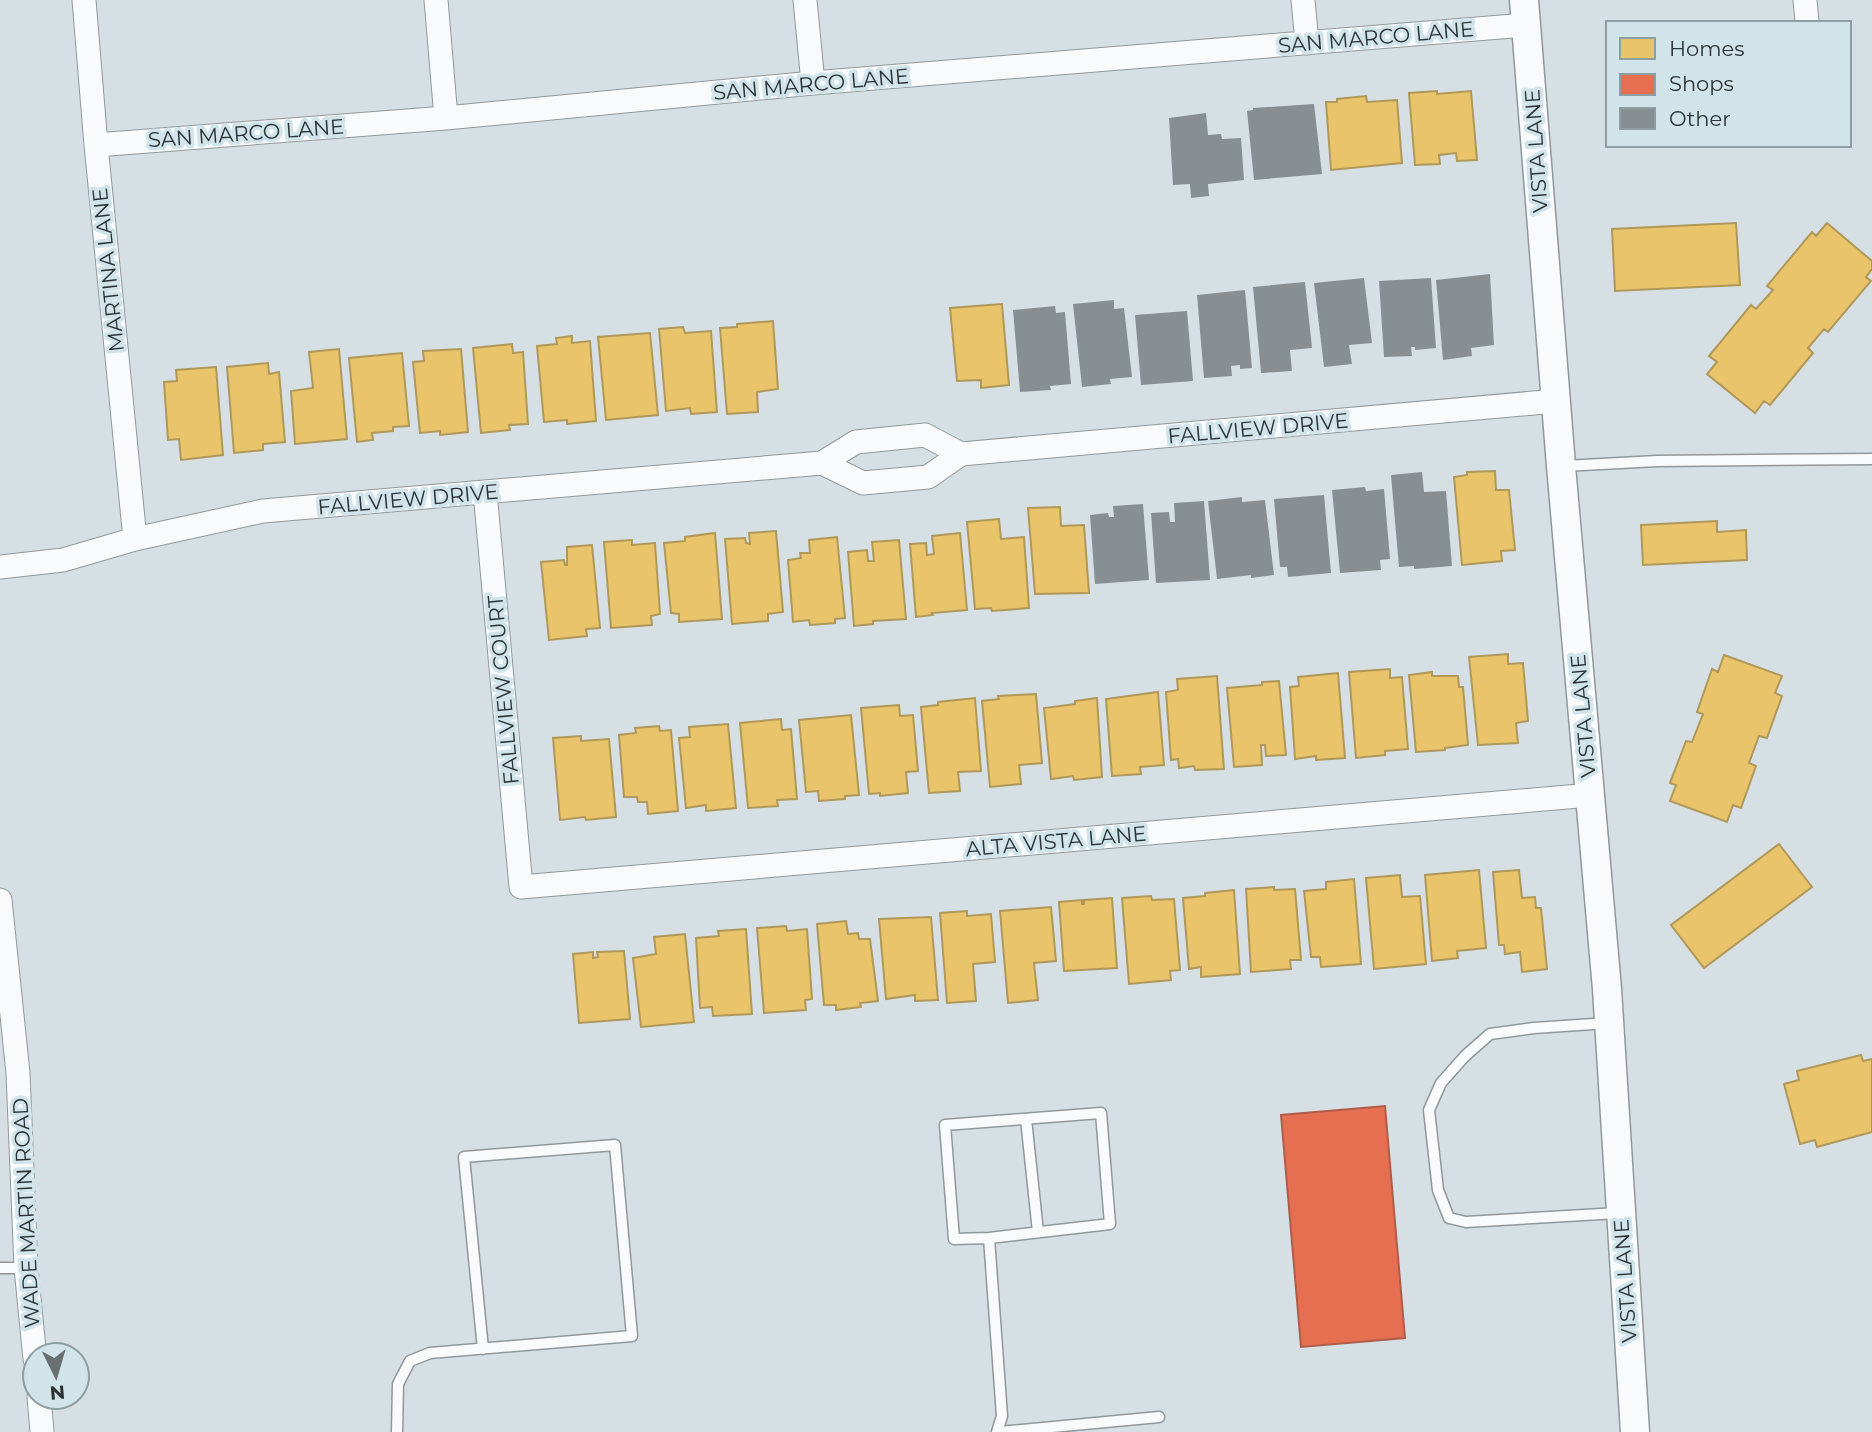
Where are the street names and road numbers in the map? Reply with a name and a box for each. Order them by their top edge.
street label: SAN MARCO LANE [1277,16,1475,58]
street label: SAN MARCO LANE [712,63,910,105]
street label: VISTA LANE [1519,88,1553,214]
street label: SAN MARCO LANE [147,114,345,152]
street label: MARTINA LANE [87,187,129,353]
street label: FALLVIEW DRIVE [1166,408,1350,448]
street label: FALLVIEW DRIVE [316,479,500,519]
street label: FALLVIEW COURT [482,594,524,786]
street label: VISTA LANE [1565,653,1601,779]
street label: ALTA VISTA LANE [965,821,1147,861]
street label: WADE MARTIN ROAD [7,1097,45,1329]
street label: VISTA LANE [1608,1218,1642,1344]

